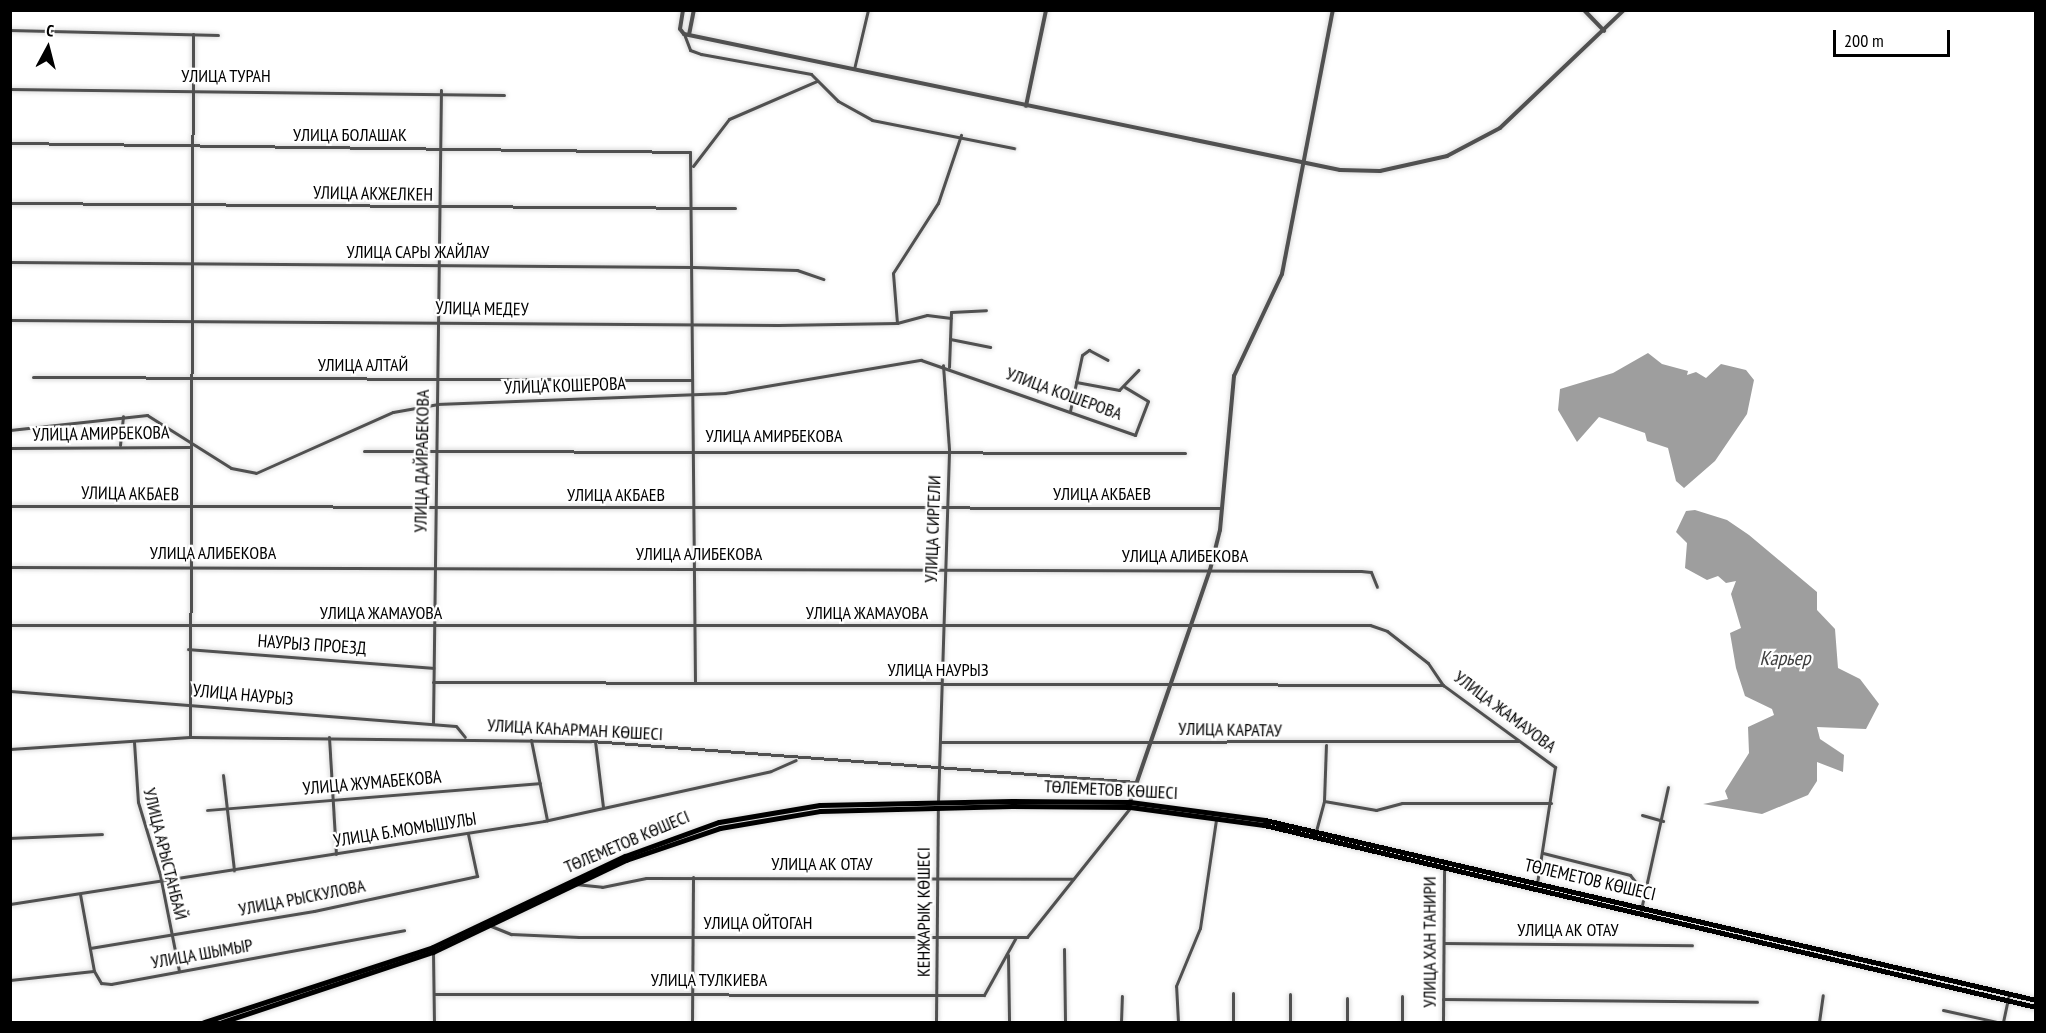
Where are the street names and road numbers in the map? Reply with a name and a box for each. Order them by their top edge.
street label: УЛИЦА ТУРАН [181,65,271,87]
street label: УЛИЦА БОЛАШАК [293,124,407,146]
street label: УЛИЦА АКЖЕЛКЕН [312,182,434,206]
street label: УЛИЦА САРЫ ЖАЙЛАУ [346,241,490,263]
street label: УЛИЦА МЕДЕУ [435,297,529,321]
street label: УЛИЦА АЛТАЙ [317,354,409,376]
street label: УЛИЦА КОШЕРОВА [1003,363,1125,425]
street label: УЛИЦА КОШЕРОВА [503,373,627,399]
street label: УЛИЦА ДАЙРАБЕКОВА [410,389,434,533]
street label: УЛИЦА АМИРБЕКОВА [32,422,170,446]
street label: УЛИЦА АМИРБЕКОВА [705,425,843,447]
street label: УЛИЦА СИРГЕЛИ [920,475,946,583]
street label: УЛИЦА АКБАЕВ [80,482,180,506]
street label: УЛИЦА АКБАЕВ [1052,483,1152,505]
street label: УЛИЦА АКБАЕВ [566,484,666,506]
street label: УЛИЦА АЛИБЕКОВА [149,542,277,564]
street label: УЛИЦА АЛИБЕКОВА [635,543,763,565]
street label: УЛИЦА АЛИБЕКОВА [1121,545,1249,567]
street label: УЛИЦА ЖАМАУОВА [319,602,443,624]
street label: УЛИЦА ЖАМАУОВА [805,602,929,624]
street label: НАУРЫЗ ПРОЕЗД [257,630,367,660]
street label: УЛИЦА НАУРЫЗ [887,659,989,681]
street label: УЛИЦА ЖАМАУОВА [1449,666,1561,758]
street label: УЛИЦА НАУРЫЗ [191,680,295,710]
street label: УЛИЦА КАҺАРМАН КӨШЕСІ [486,715,664,745]
street label: УЛИЦА КАРАТАУ [1178,718,1282,742]
street label: УЛИЦА ЖУМАБЕКОВА [301,766,443,800]
street label: ТӨЛЕМЕТОВ КӨШЕСІ [1044,776,1178,804]
street label: УЛИЦА АРЫСТАНБАЙ [138,785,192,923]
street label: ТӨЛЕМЕТОВ КӨШЕСІ [561,806,693,878]
street label: УЛИЦА Б.МОМЫШУЛЫ [332,808,478,852]
street label: КЕНЖАРЫҚ КӨШЕСІ [913,847,935,977]
street label: УЛИЦА АК ОТАУ [771,853,873,875]
street label: ТӨЛЕМЕТОВ КӨШЕСІ [1522,854,1658,906]
street label: УЛИЦА РЫСКУЛОВА [237,875,367,921]
street label: УЛИЦА ХАН ТАНИРИ [1419,876,1441,1008]
street label: УЛИЦА ОЙТОГАН [703,912,813,934]
street label: УЛИЦА АК ОТАУ [1517,919,1619,941]
street label: УЛИЦА ШЫМЫР [149,934,255,974]
street label: УЛИЦА ТУЛКИЕВА [650,969,768,991]

